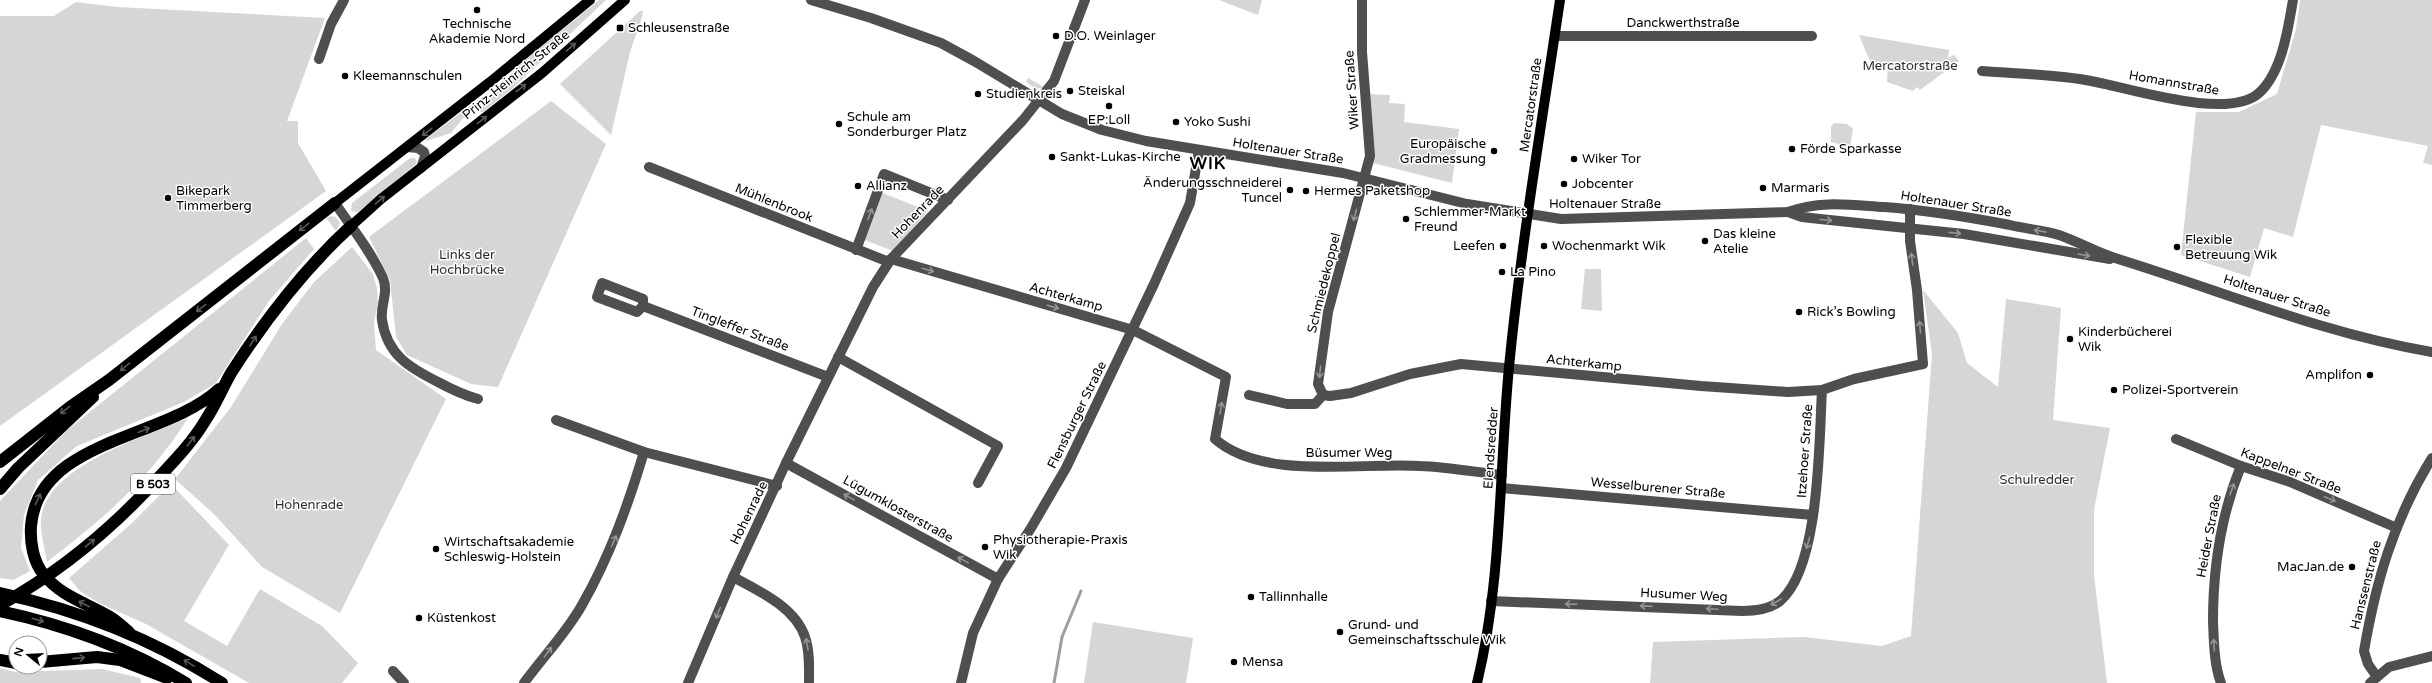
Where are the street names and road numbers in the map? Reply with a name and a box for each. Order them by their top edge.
street label: Danckwerthstraße [1627,15,1740,31]
street label: Prinz-Heinrich-Straße [459,27,573,123]
street label: Wiker Straße [1341,50,1363,130]
street label: Mercatorstraße [1516,57,1546,153]
street label: Homannstraße [2128,67,2220,99]
street label: Holtenauer Straße [1231,134,1345,168]
street label: Mühlenbrook [733,180,815,226]
street label: Hohenrade [888,182,948,242]
street label: Holtenauer Straße [1899,187,2013,221]
street label: Holtenauer Straße [1549,196,1661,212]
street label: Schmiedekoppel [1304,231,1344,335]
street label: Holtenauer Straße [2221,271,2333,321]
street label: Achterkamp [1027,279,1105,315]
street label: Tingleffer Straße [689,303,791,355]
street label: Achterkamp [1545,351,1623,375]
street label: Flensburger Straße [1044,359,1110,471]
street label: Itzehoer Straße [1794,403,1816,499]
street label: Elendsredder [1480,406,1502,490]
street label: Kappelner Straße [2238,444,2344,498]
street label: Büsumer Weg [1306,445,1392,461]
street label: Lügumklosterstraße [840,472,956,546]
road number: B 503 [131,474,175,494]
street label: Wesselburener Straße [1590,474,1726,502]
street label: Hohenrade [727,479,771,547]
street label: Heider Straße [2193,493,2225,579]
street label: Hanssenstraße [2347,539,2385,631]
street label: Husumer Weg [1640,585,1728,605]

